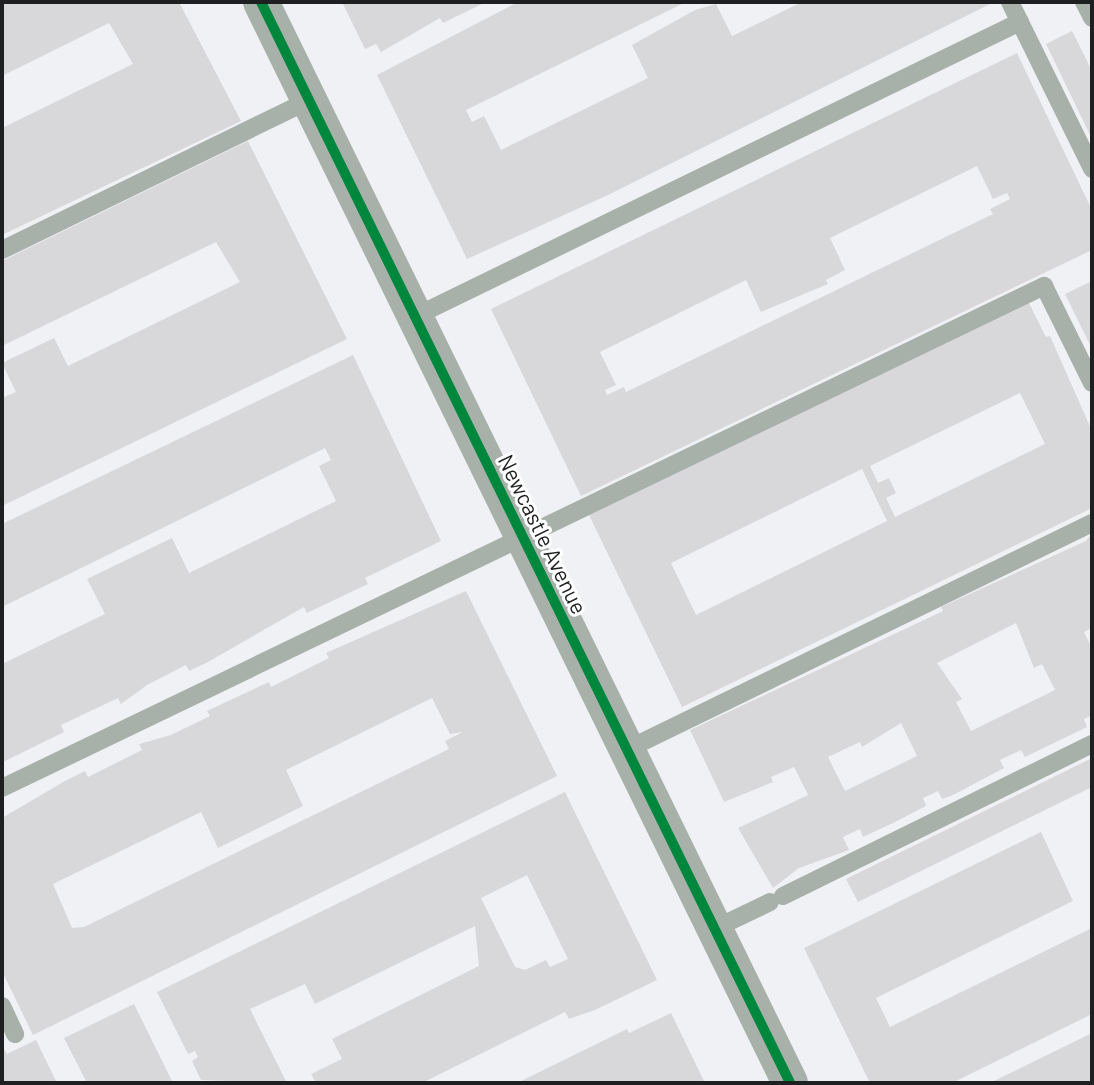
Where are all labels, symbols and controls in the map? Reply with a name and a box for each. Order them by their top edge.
street label: Newcastle Avenue [493,450,593,618]

